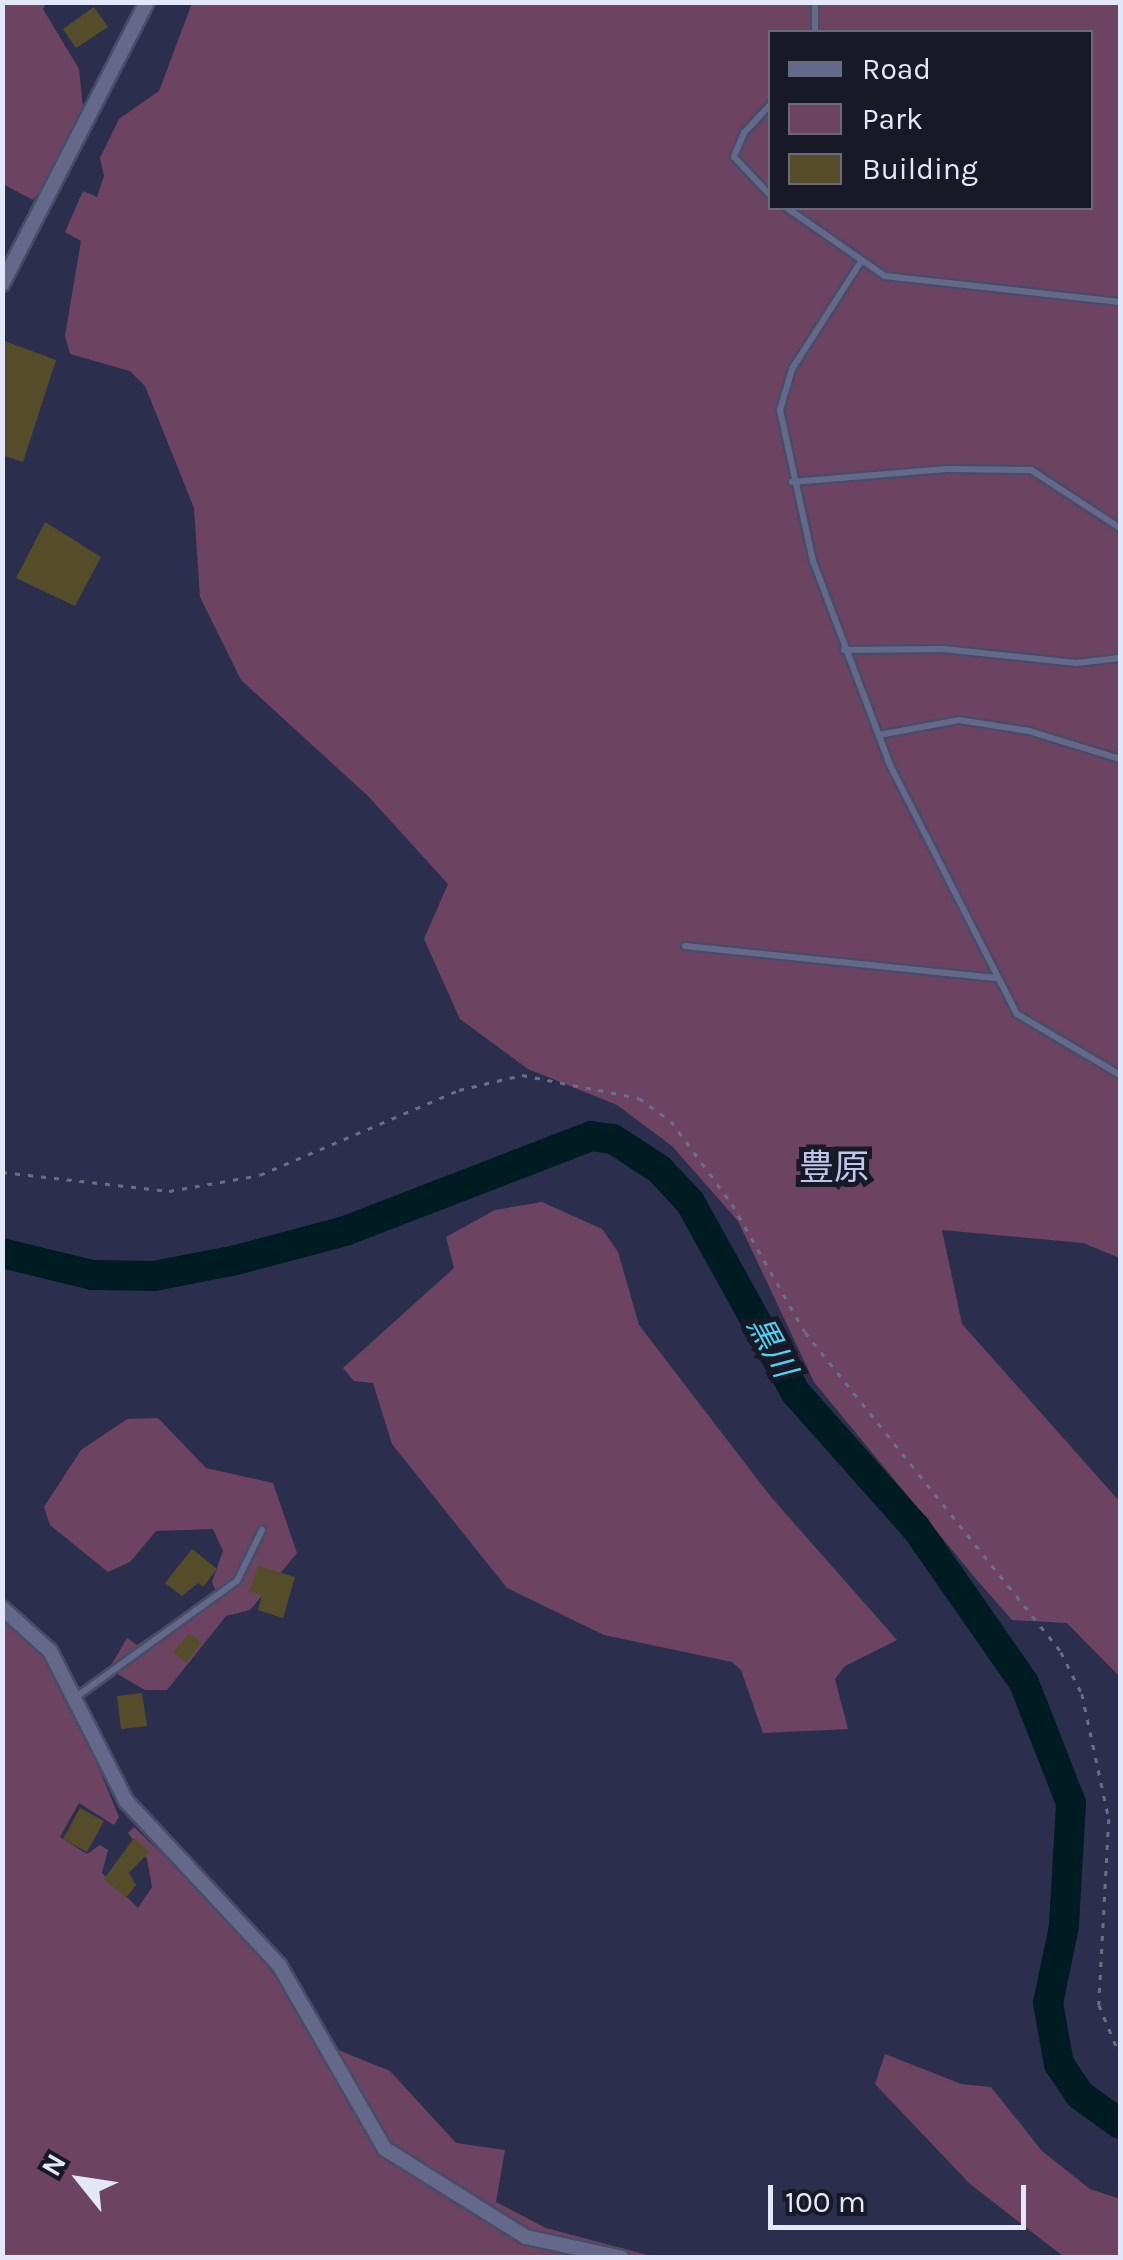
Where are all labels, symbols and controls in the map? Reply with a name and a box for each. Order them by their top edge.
legend [768,30,1093,210]
text: Road [862,51,931,87]
text: Park [862,101,923,137]
text: Building [862,151,978,187]
district label: 豊原 [799,1147,869,1189]
water label: 黒川 [739,1310,803,1384]
north arrow [30,2130,130,2230]
text: N [34,2148,73,2182]
scale bar [773,2165,1030,2227]
text: 100 m [785,2184,866,2220]

